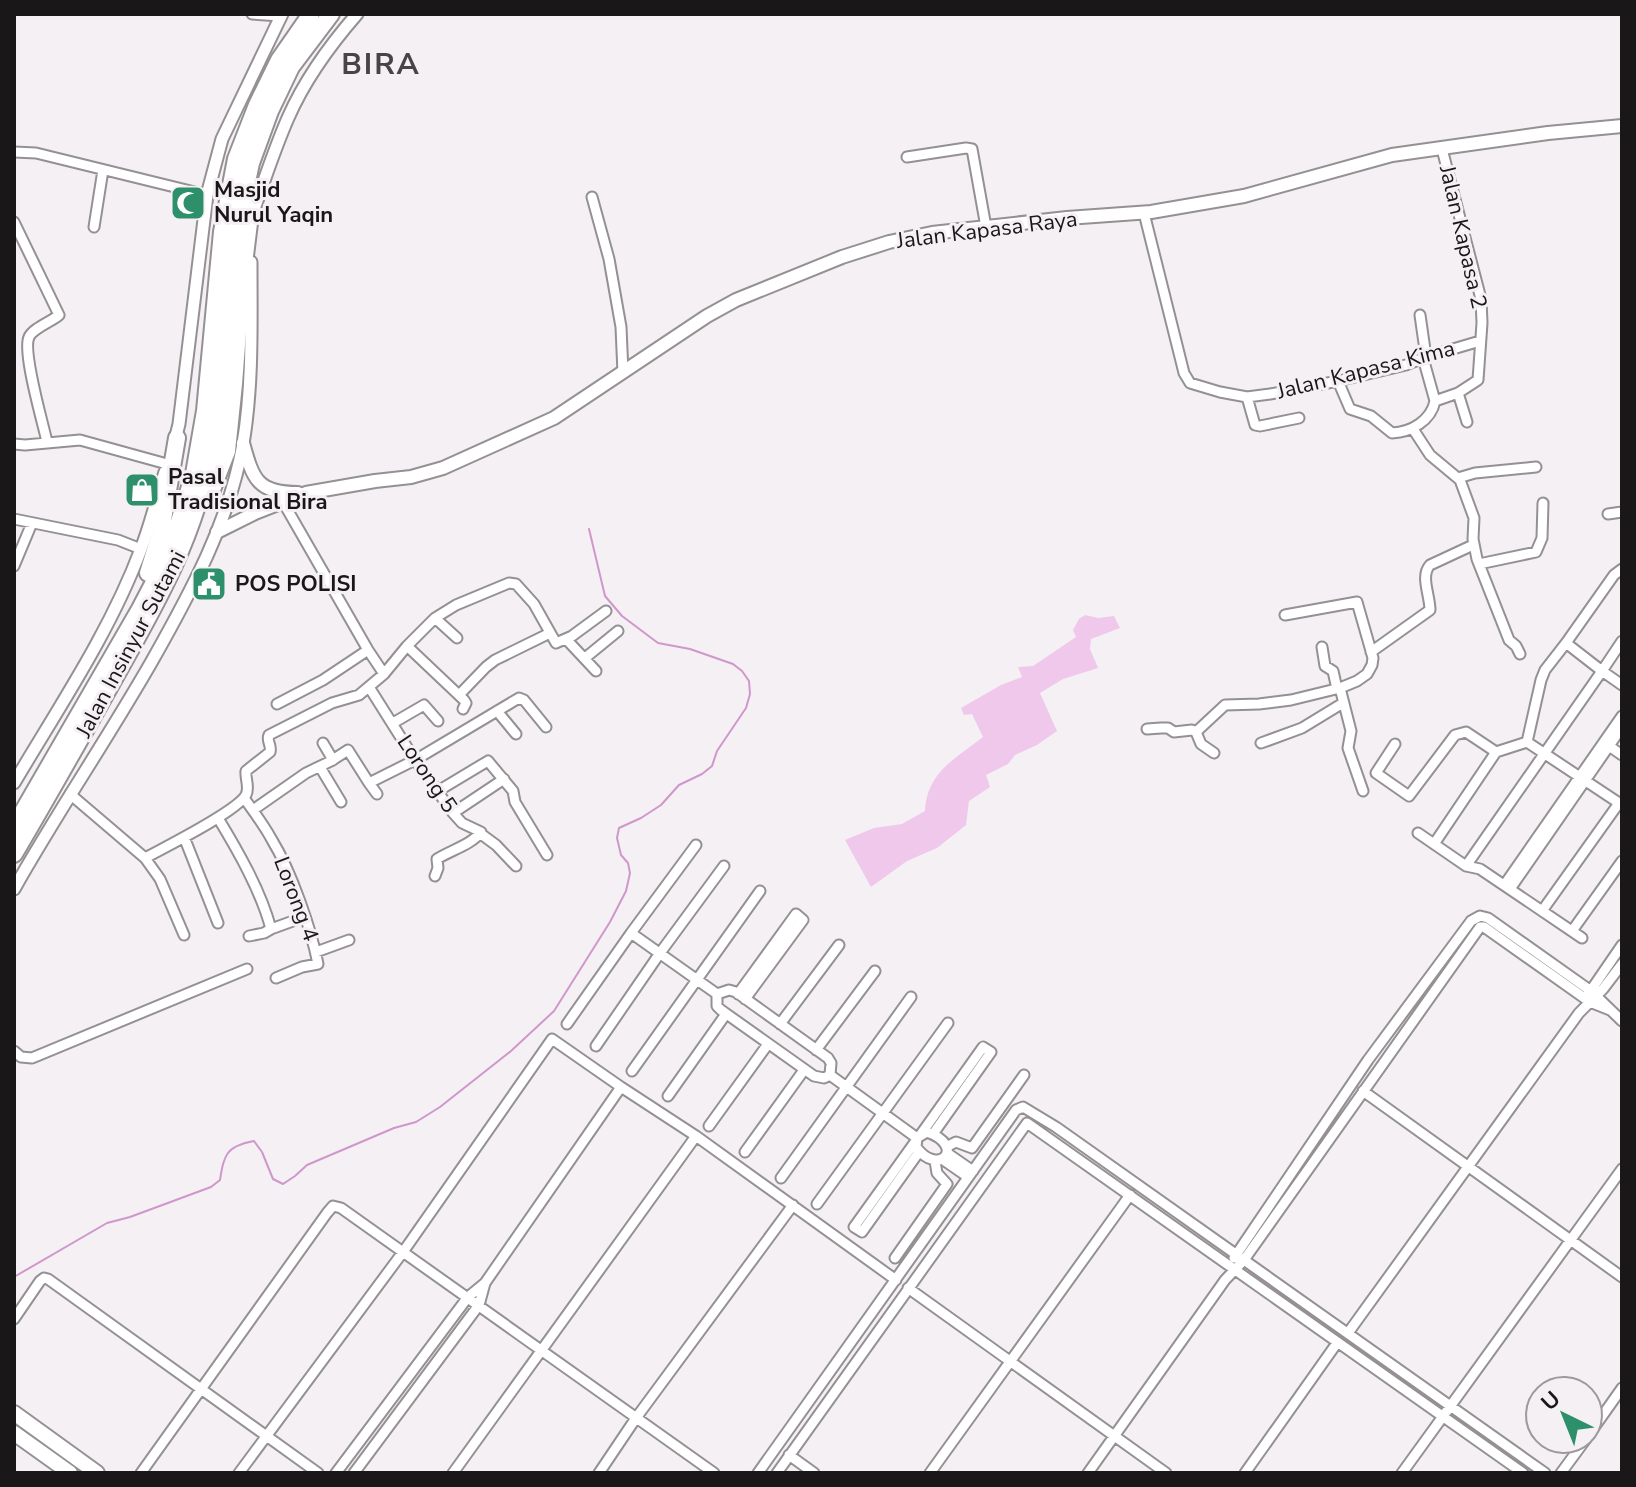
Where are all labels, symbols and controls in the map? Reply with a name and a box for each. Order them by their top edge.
district label: BIRA [341,44,421,85]
street label: Jalan Kapasa 2 [1432,161,1494,312]
place label: Masjid Nurul Yaqin [214,175,333,230]
mosque icon: Masjid Nurul Yaqin [169,184,207,222]
street label: Jalan Kapasa Raya [894,204,1079,256]
street label: Jalan Kapasa Kima [1273,333,1458,407]
place label: Pasal Tradisional Bira [168,462,327,517]
shop icon: Pasal Tradisional Bira [123,471,161,509]
street label: Jalan Insinyur Sutami [69,545,193,744]
public building icon: POS POLISI [190,565,228,603]
place label: POS POLISI [235,569,356,599]
street label: Lorong 5 [390,729,464,819]
street label: Lorong 4 [266,852,326,946]
north arrow [1524,1375,1604,1455]
text: U [1535,1385,1567,1418]

